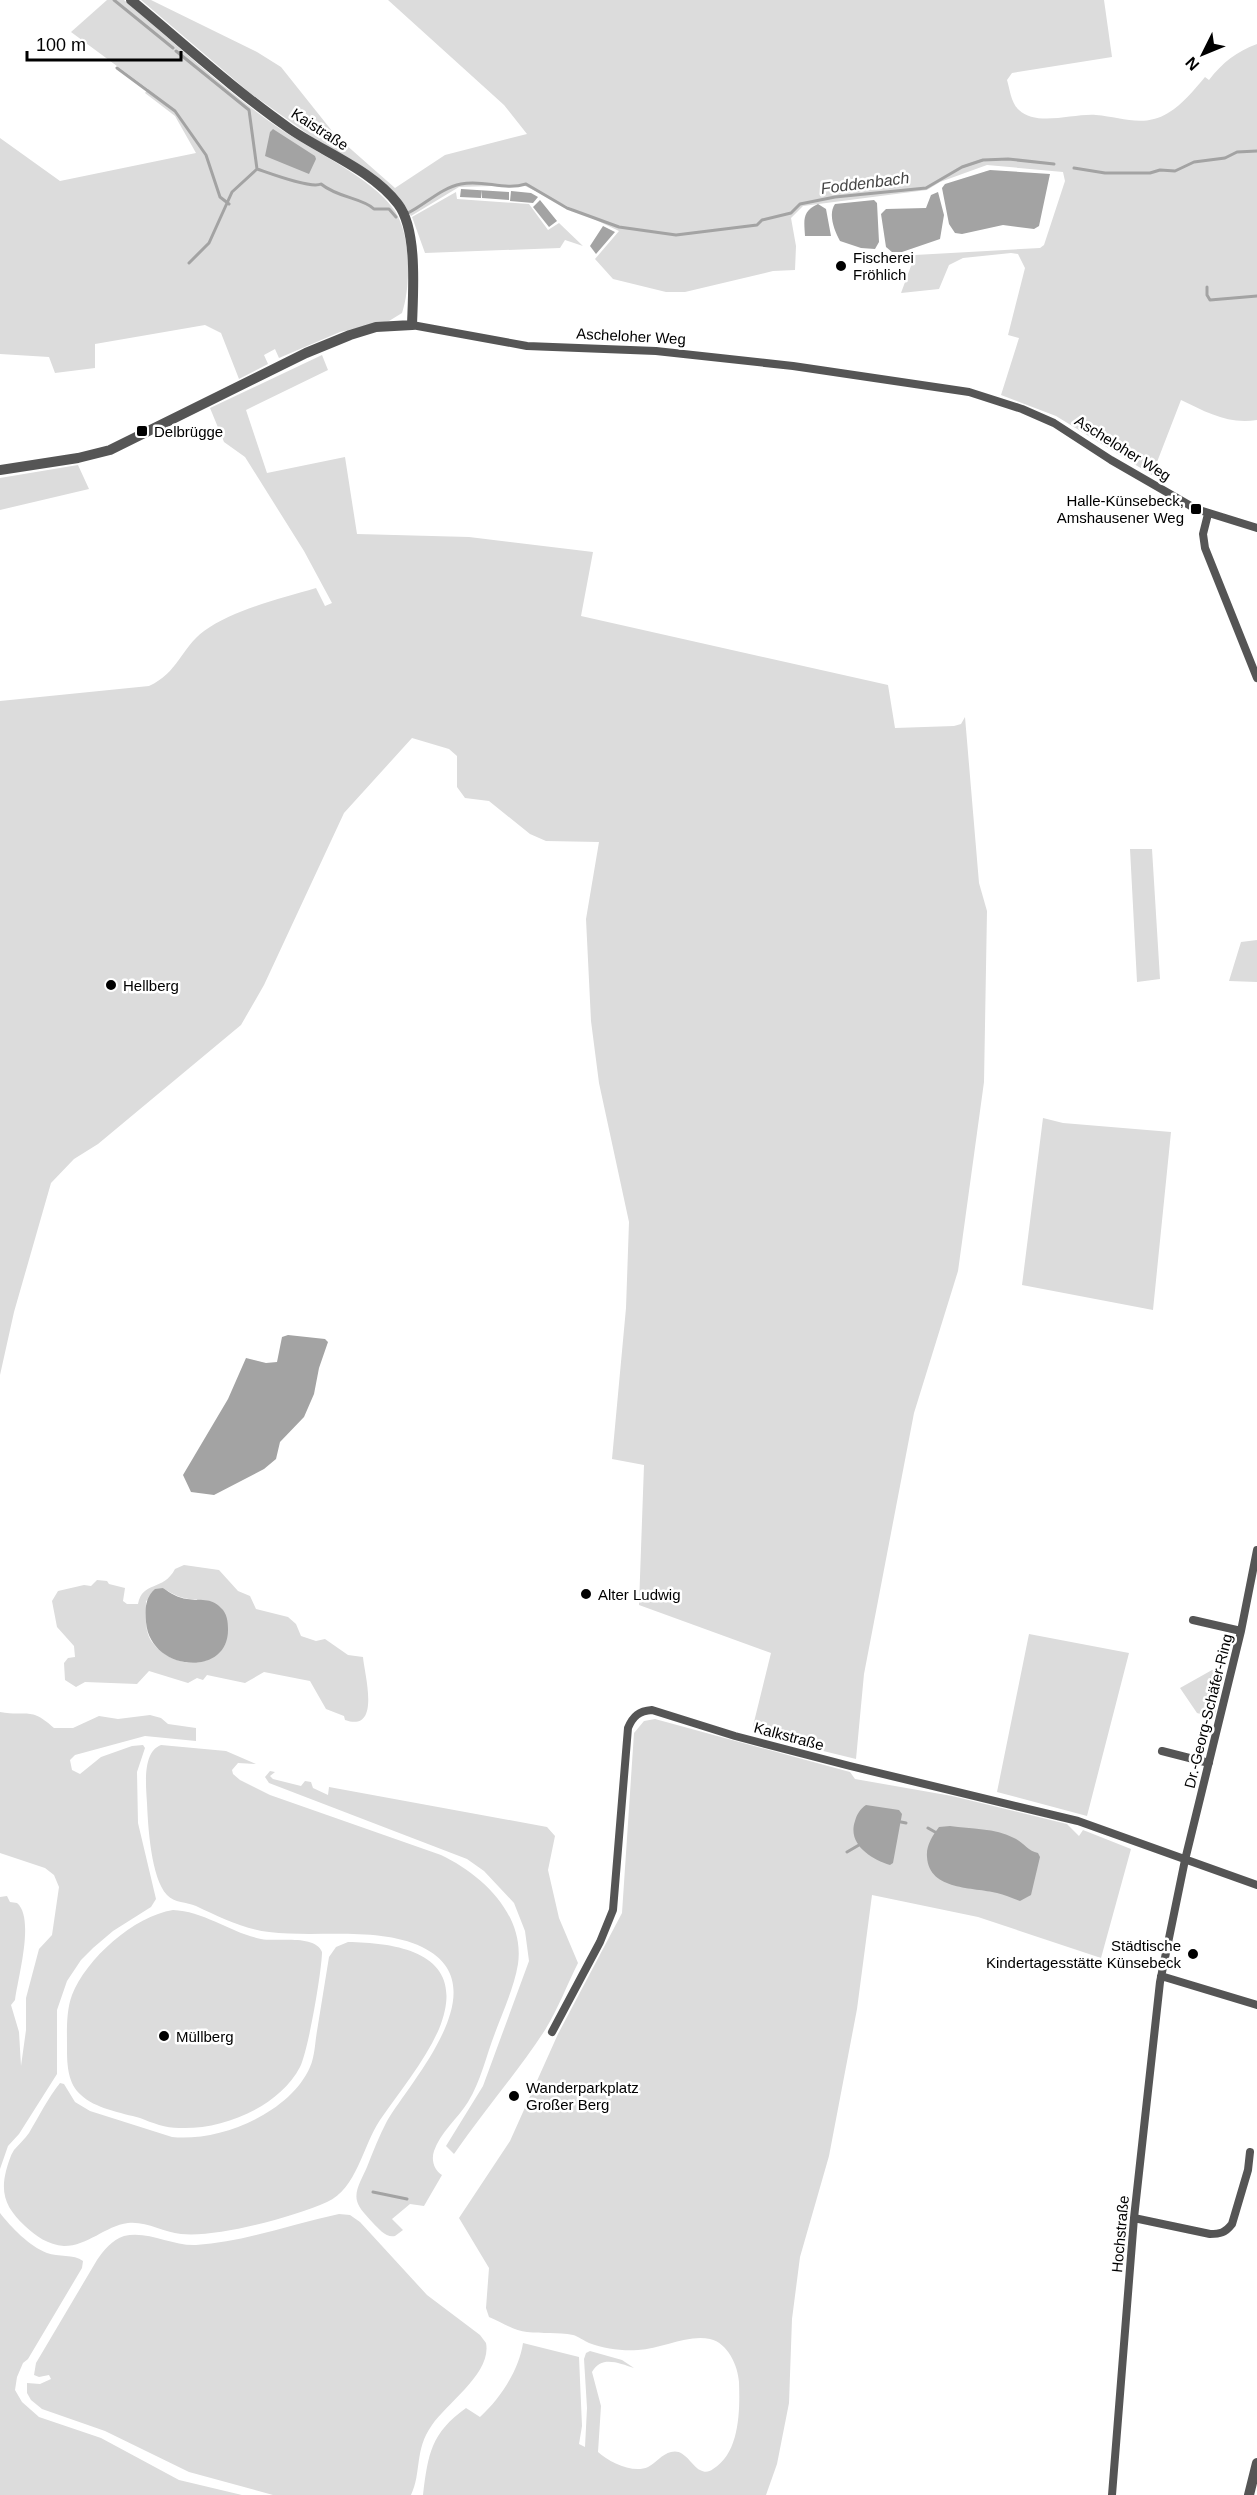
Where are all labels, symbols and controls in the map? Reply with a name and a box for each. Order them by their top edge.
scale bar [27,24,182,62]
north arrow [1173,24,1233,84]
text: 100 m [36,35,86,55]
text: N [1182,54,1203,74]
street label: Kaistraße [288,104,352,154]
water label: Foddenbach [820,169,910,197]
place label: Fischerei Fröhlich [853,249,914,283]
marker: Fischerei Fröhlich [834,259,848,273]
street label: Ascheloher Weg [576,325,686,347]
street label: Ascheloher Weg [1072,412,1174,484]
place label: Delbrügge [154,423,223,440]
marker: Delbrügge [135,424,149,438]
place label: Halle-Künsebeck, Amshausener Weg [1057,492,1184,526]
marker: Halle-Künsebeck, Amshausener Weg [1189,502,1203,516]
place label: Hellberg [123,977,179,994]
marker: Hellberg [104,978,118,992]
place label: Alter Ludwig [598,1586,681,1603]
marker: Alter Ludwig [579,1587,593,1601]
street label: Dr.-Georg-Schäfer-Ring [1181,1632,1235,1790]
street label: Kalkstraße [752,1719,826,1753]
place label: Städtische Kindertagesstätte Künsebeck [986,1937,1181,1971]
marker: Städtische Kindertagesstätte Künsebeck [1186,1947,1200,1961]
place label: Müllberg [176,2028,234,2045]
marker: Müllberg [157,2029,171,2043]
place label: Wanderparkplatz Großer Berg [526,2079,639,2113]
marker: Wanderparkplatz Großer Berg [507,2089,521,2103]
street label: Hochstraße [1108,2195,1132,2273]

